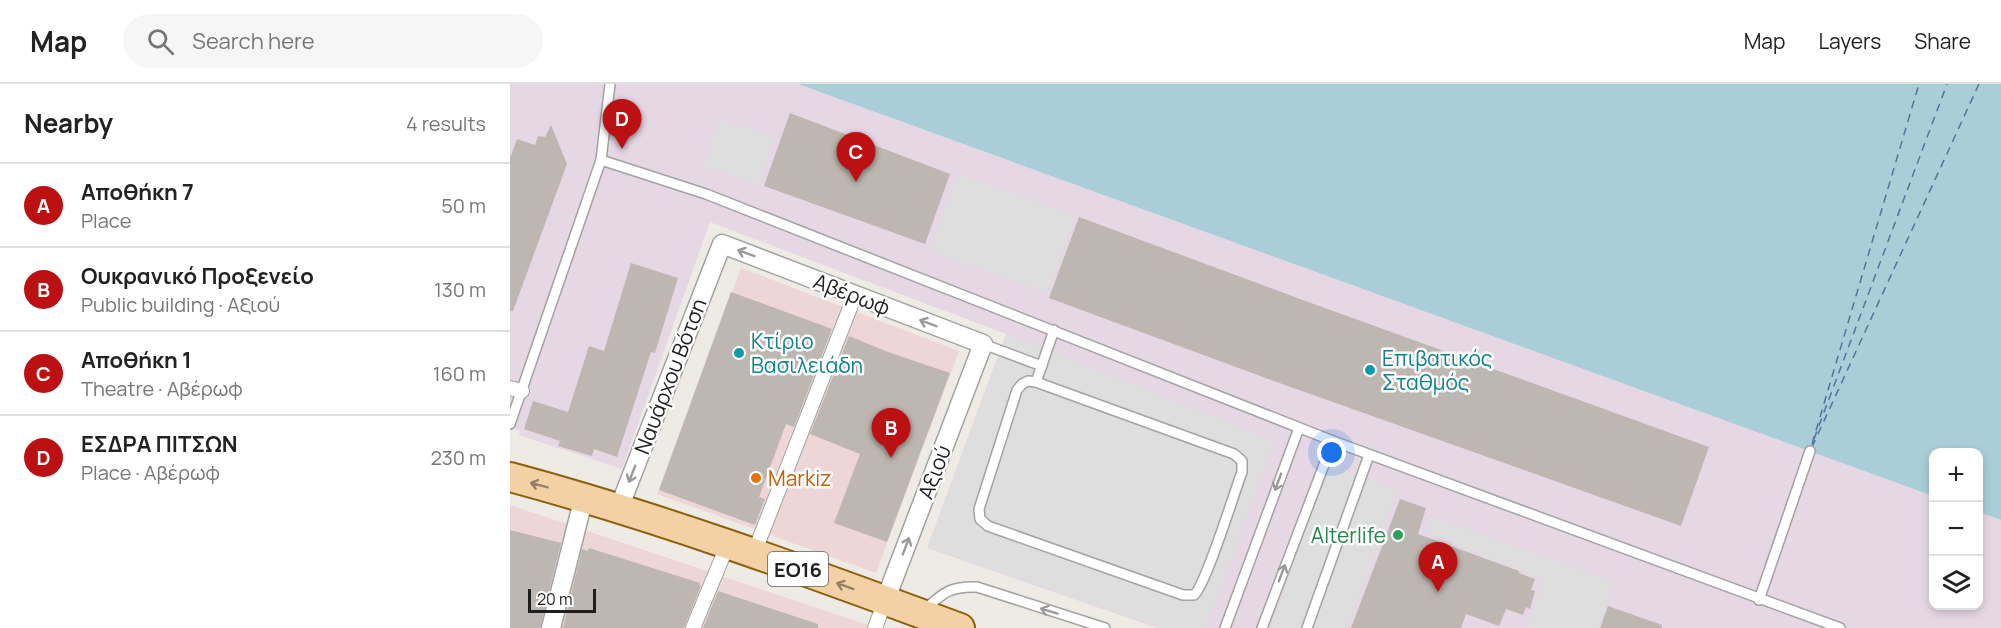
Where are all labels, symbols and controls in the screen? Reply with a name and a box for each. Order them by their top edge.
search box [123,14,543,68]
text: Map [30,22,87,60]
icon: search [144,25,177,58]
text: Search here [192,26,315,56]
text: Map [1744,27,1785,55]
text: Layers [1818,27,1881,55]
text: Share [1914,27,1971,55]
pin: D [602,100,642,149]
text: Nearby [24,105,113,141]
text: 4 results [406,110,486,137]
pin: C [836,132,876,182]
text: Αποθήκη 7 [81,177,194,207]
text: A [37,192,50,219]
text: 50 m [441,192,486,219]
text: Place [81,207,131,234]
one-way arrow [737,247,756,258]
text: Ουκρανικό Προξενείο [81,261,314,291]
street label: Αβέρωφ [810,267,894,321]
text: B [37,276,50,303]
text: 130 m [434,276,486,303]
text: Public building · Αξιού [81,291,280,318]
street label: Ναυάρχου Βότση [627,294,713,458]
one-way arrow [920,317,938,328]
place label: Κτίριο Βασιλειάδη [751,327,863,379]
place label: Επιβατικός Σταθμός [1382,344,1492,396]
text: Αποθήκη 1 [81,345,192,375]
marker: Κτίριο Βασιλειάδη [732,346,746,360]
text: C [36,360,51,387]
text: 160 m [433,360,486,387]
marker: Επιβατικός Σταθμός [1363,363,1377,377]
text: Theatre · Αβέρωφ [81,375,243,402]
pin: B [872,408,910,458]
text: ΕΣΔΡΑ ΠΙΤΣΩΝ [81,429,237,459]
your location [1317,438,1346,467]
street label: Αξιού [911,441,957,503]
text: D [36,444,51,471]
text: 230 m [430,444,486,471]
map controls [1929,448,1983,610]
button: + [1929,448,1983,502]
text: Place · Αβέρωφ [81,459,220,486]
one-way arrow [626,464,637,483]
place label: Markiz [768,464,831,492]
marker: Markiz [749,471,763,485]
one-way arrow [1272,473,1283,491]
one-way arrow [530,479,549,490]
button: − [1929,502,1983,556]
place label: Alterlife [1311,521,1386,549]
marker: Alterlife [1391,528,1405,542]
one-way arrow [901,538,912,556]
pin: A [1418,542,1458,592]
road number: ΕΟ16 [768,552,828,586]
button: layers [1929,556,1983,610]
one-way arrow [1278,564,1289,583]
one-way arrow [837,580,855,591]
scale bar [528,586,596,614]
text: 20 m [537,588,573,610]
one-way arrow [1040,604,1059,615]

